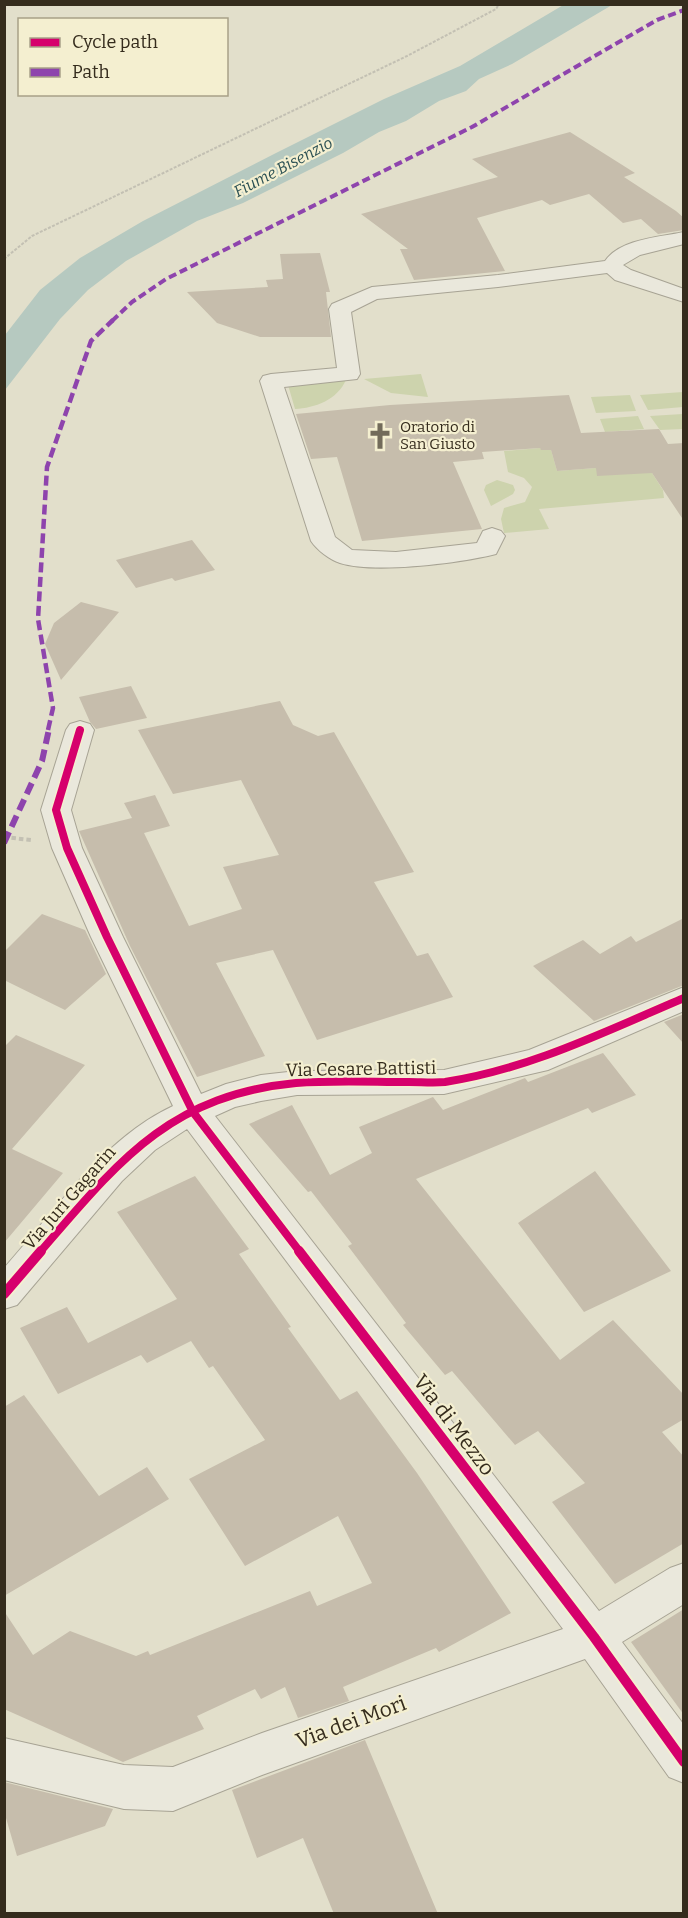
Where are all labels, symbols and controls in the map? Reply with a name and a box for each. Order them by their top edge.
legend [18,18,228,96]
text: Cycle path [72,31,158,53]
text: Path [72,61,110,83]
water label: Fiume Bisenzio [230,133,336,201]
place label: Oratorio di San Giusto [400,418,476,453]
church icon: Oratorio di San Giusto [365,421,395,451]
street label: Via Cesare Battisti [286,1057,436,1081]
street label: Via Juri Gagarin [18,1141,121,1255]
street label: Via di Mezzo [407,1369,501,1481]
street label: Via dei Mori [292,1690,410,1754]

